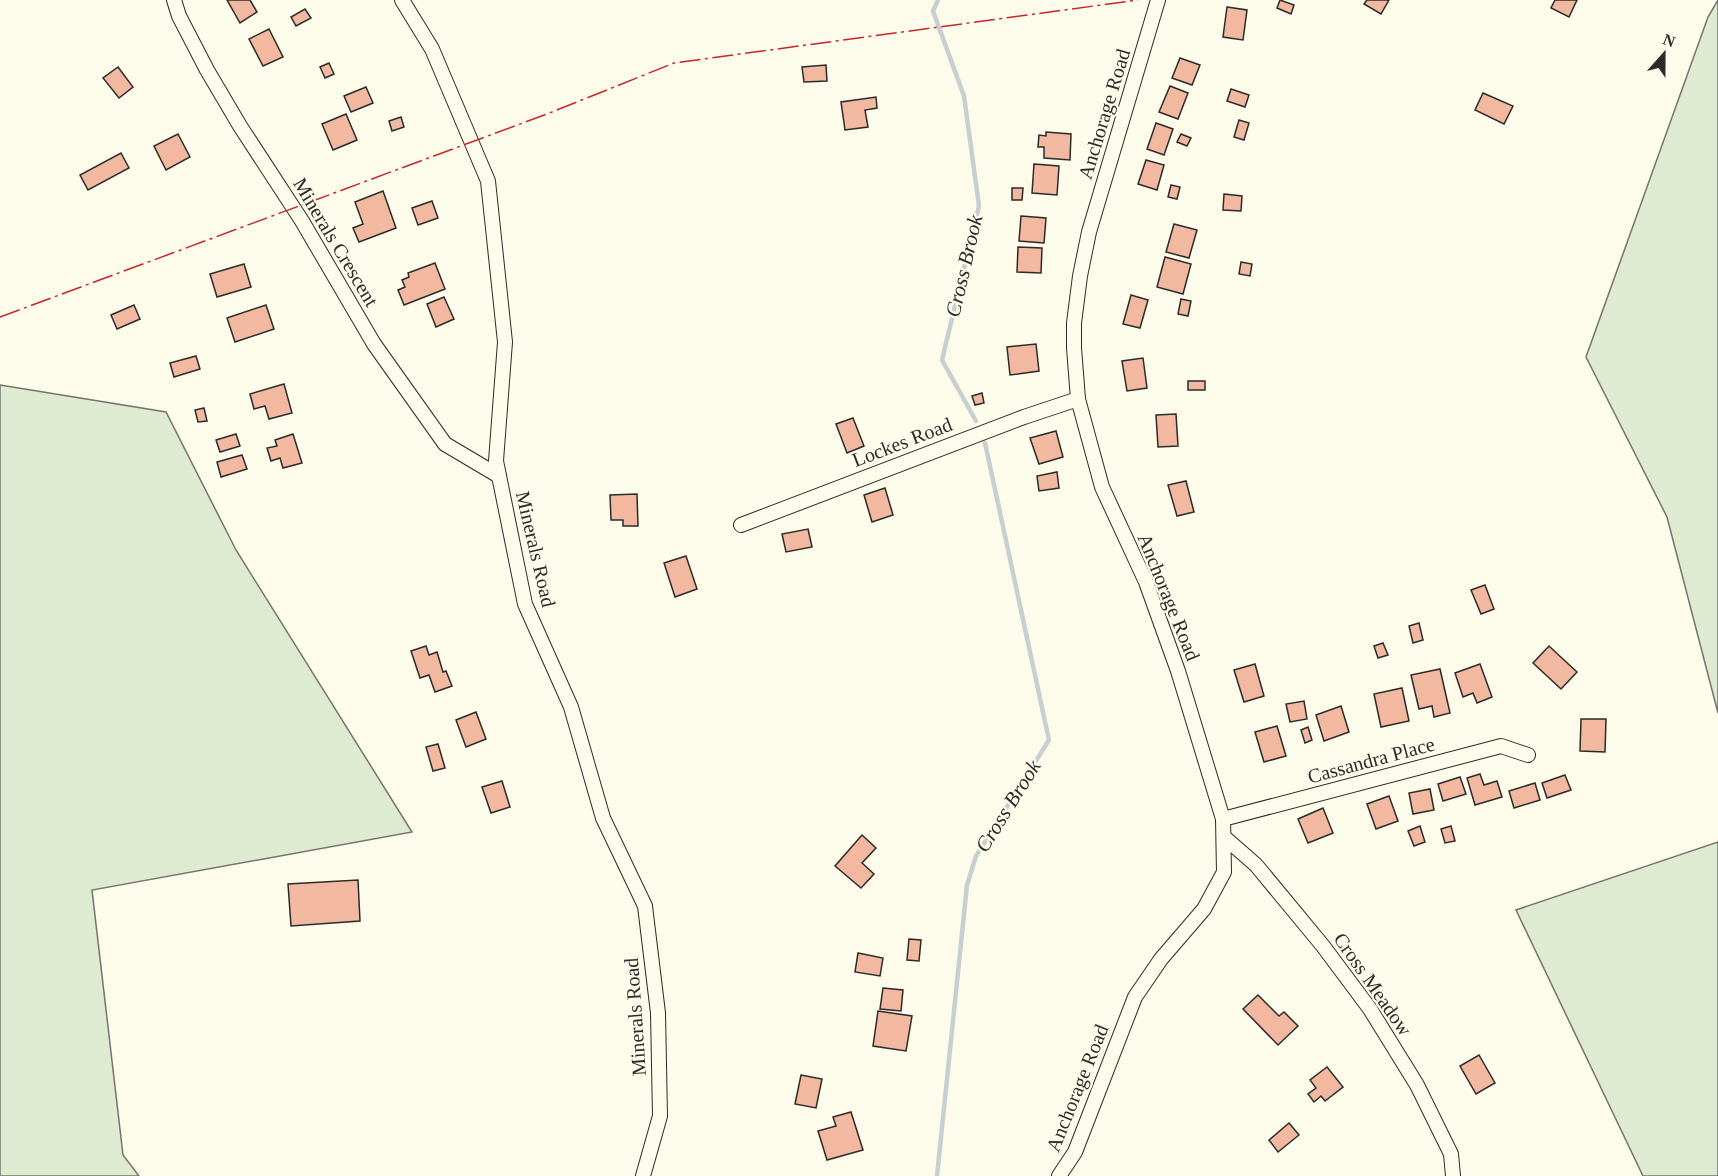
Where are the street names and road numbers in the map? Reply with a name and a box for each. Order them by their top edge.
street label: Anchorage Road [1074,46,1135,182]
street label: Minerals Crescent [289,174,383,311]
street label: Lockes Road [849,413,955,471]
street label: Minerals Road [512,489,560,609]
street label: Anchorage Road [1133,530,1204,664]
street label: Cassandra Place [1305,732,1437,788]
street label: Cross Meadow [1329,928,1417,1040]
street label: Minerals Road [620,957,650,1077]
street label: Anchorage Road [1042,1021,1113,1155]

